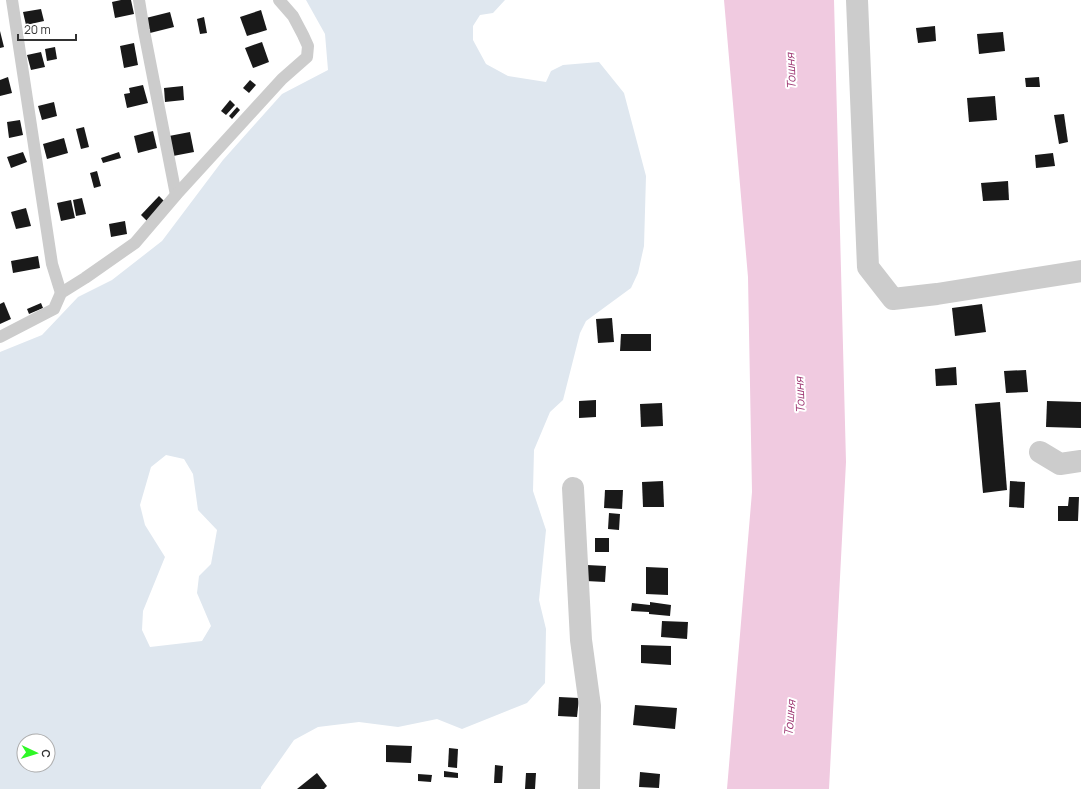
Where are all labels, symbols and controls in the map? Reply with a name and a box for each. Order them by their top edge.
scale bar [18,16,76,42]
text: 20 m [24,21,51,38]
water label: Тошня [781,51,800,89]
water label: Тошня [790,375,809,413]
water label: Тошня [779,698,800,737]
north arrow [16,733,56,773]
text: С [39,749,54,758]

